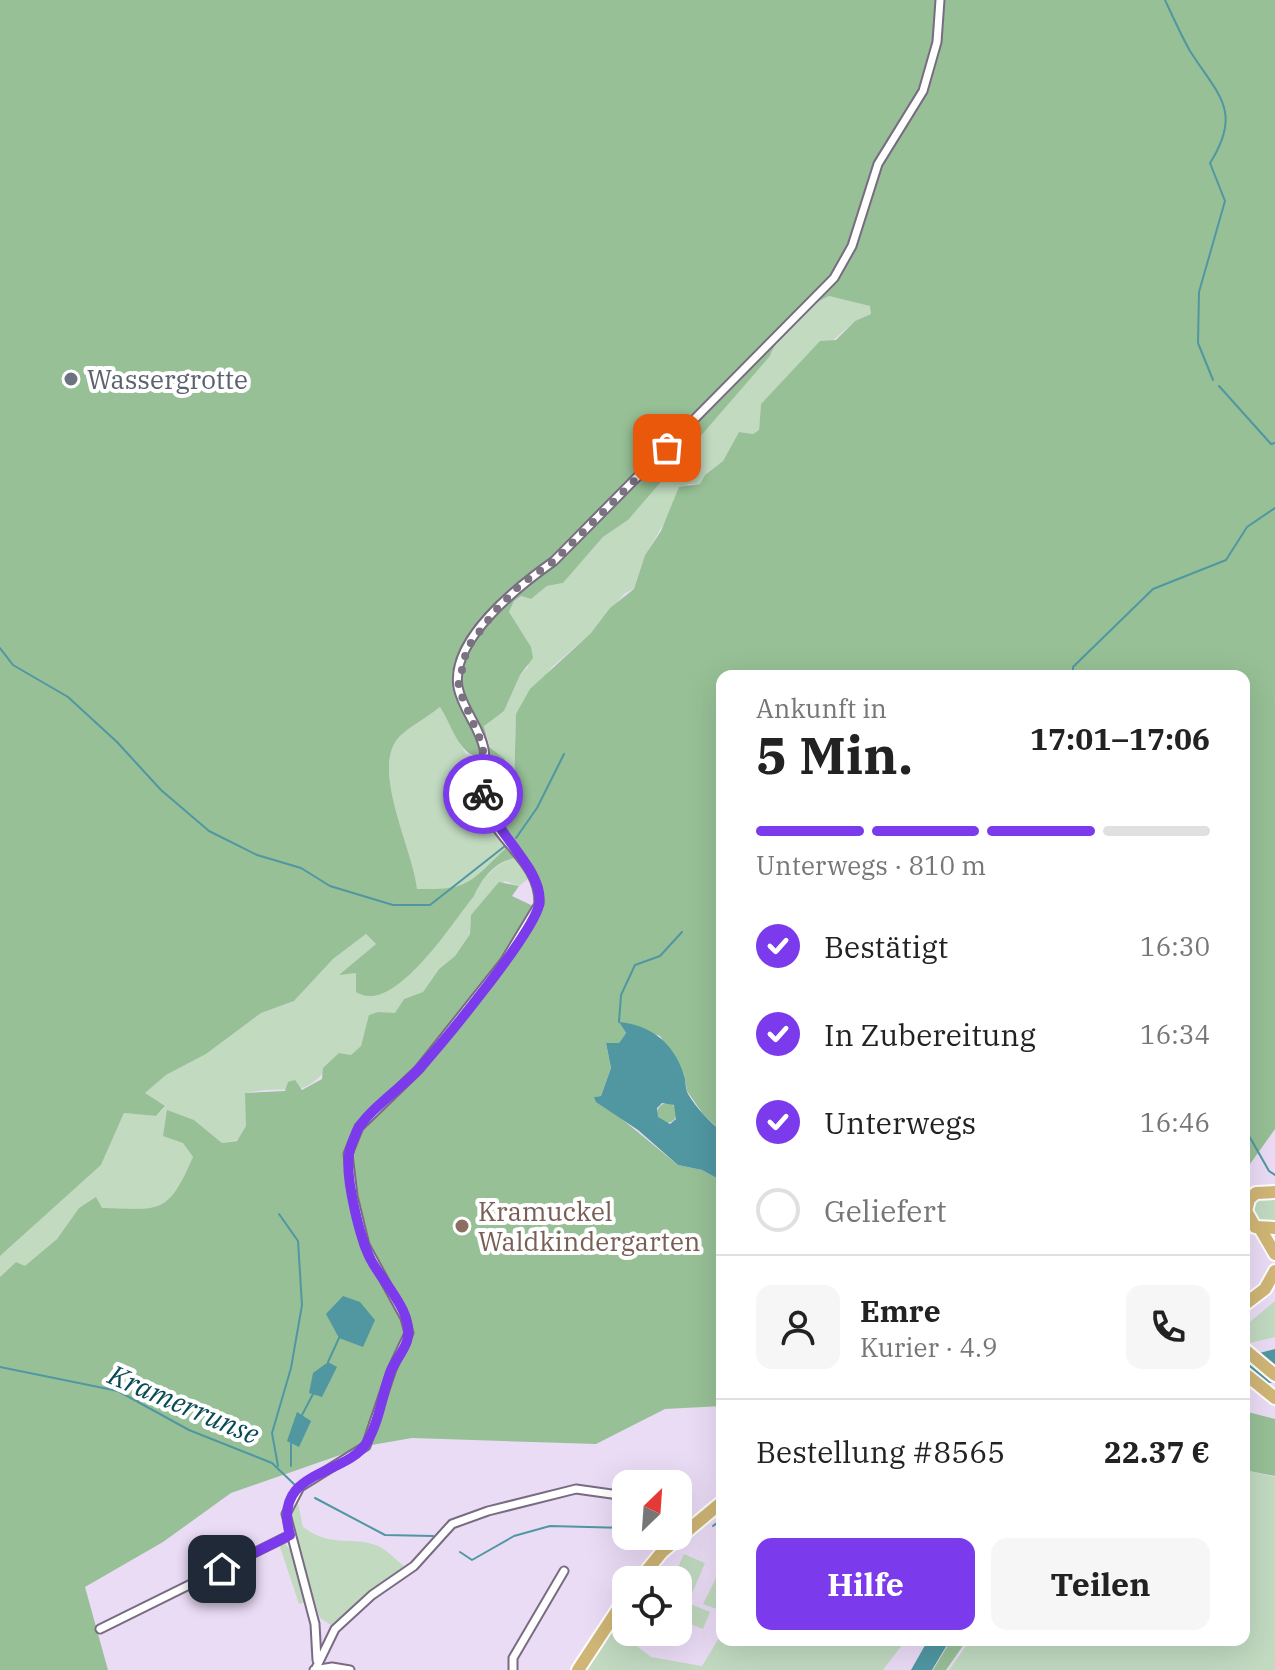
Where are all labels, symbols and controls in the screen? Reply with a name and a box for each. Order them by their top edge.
place label: Wassergrotte [87,362,248,396]
marker: Wassergrotte [62,370,80,388]
pin [633,414,701,482]
icon: bag [645,426,689,470]
text: Ankunft in [756,691,887,725]
text: 17:01–17:06 [1030,719,1210,758]
text: 5 Min. [756,721,913,788]
courier [443,754,523,834]
icon: bike [461,772,505,816]
text: Unterwegs · 810 m [756,848,986,882]
icon: check [756,924,800,968]
text: Bestätigt [824,927,948,966]
text: 16:30 [1140,929,1210,963]
icon: check [756,1012,800,1056]
text: In Zubereitung [824,1015,1036,1054]
text: 16:34 [1140,1017,1210,1051]
icon: check [756,1100,800,1144]
text: Unterwegs [824,1103,976,1142]
text: 16:46 [1140,1105,1210,1139]
text: Geliefert [824,1191,947,1230]
place label: Kramuckel Waldkindergarten [478,1194,700,1258]
marker: Kramuckel Waldkindergarten [453,1217,471,1235]
button: person [756,1285,840,1369]
button: phone [1126,1285,1210,1369]
text: Emre [860,1291,941,1330]
text: Kurier · 4.9 [860,1330,998,1364]
water label: Kramerrunse [102,1355,265,1453]
text: Bestellung #8565 [756,1432,1005,1471]
text: 22.37 € [1104,1432,1210,1471]
north arrow [612,1470,692,1550]
map controls [612,1470,692,1646]
pin [188,1535,256,1603]
button: Hilfe [756,1538,975,1630]
button: Teilen [991,1538,1210,1630]
icon: home [200,1547,244,1591]
button: locate [612,1566,692,1646]

